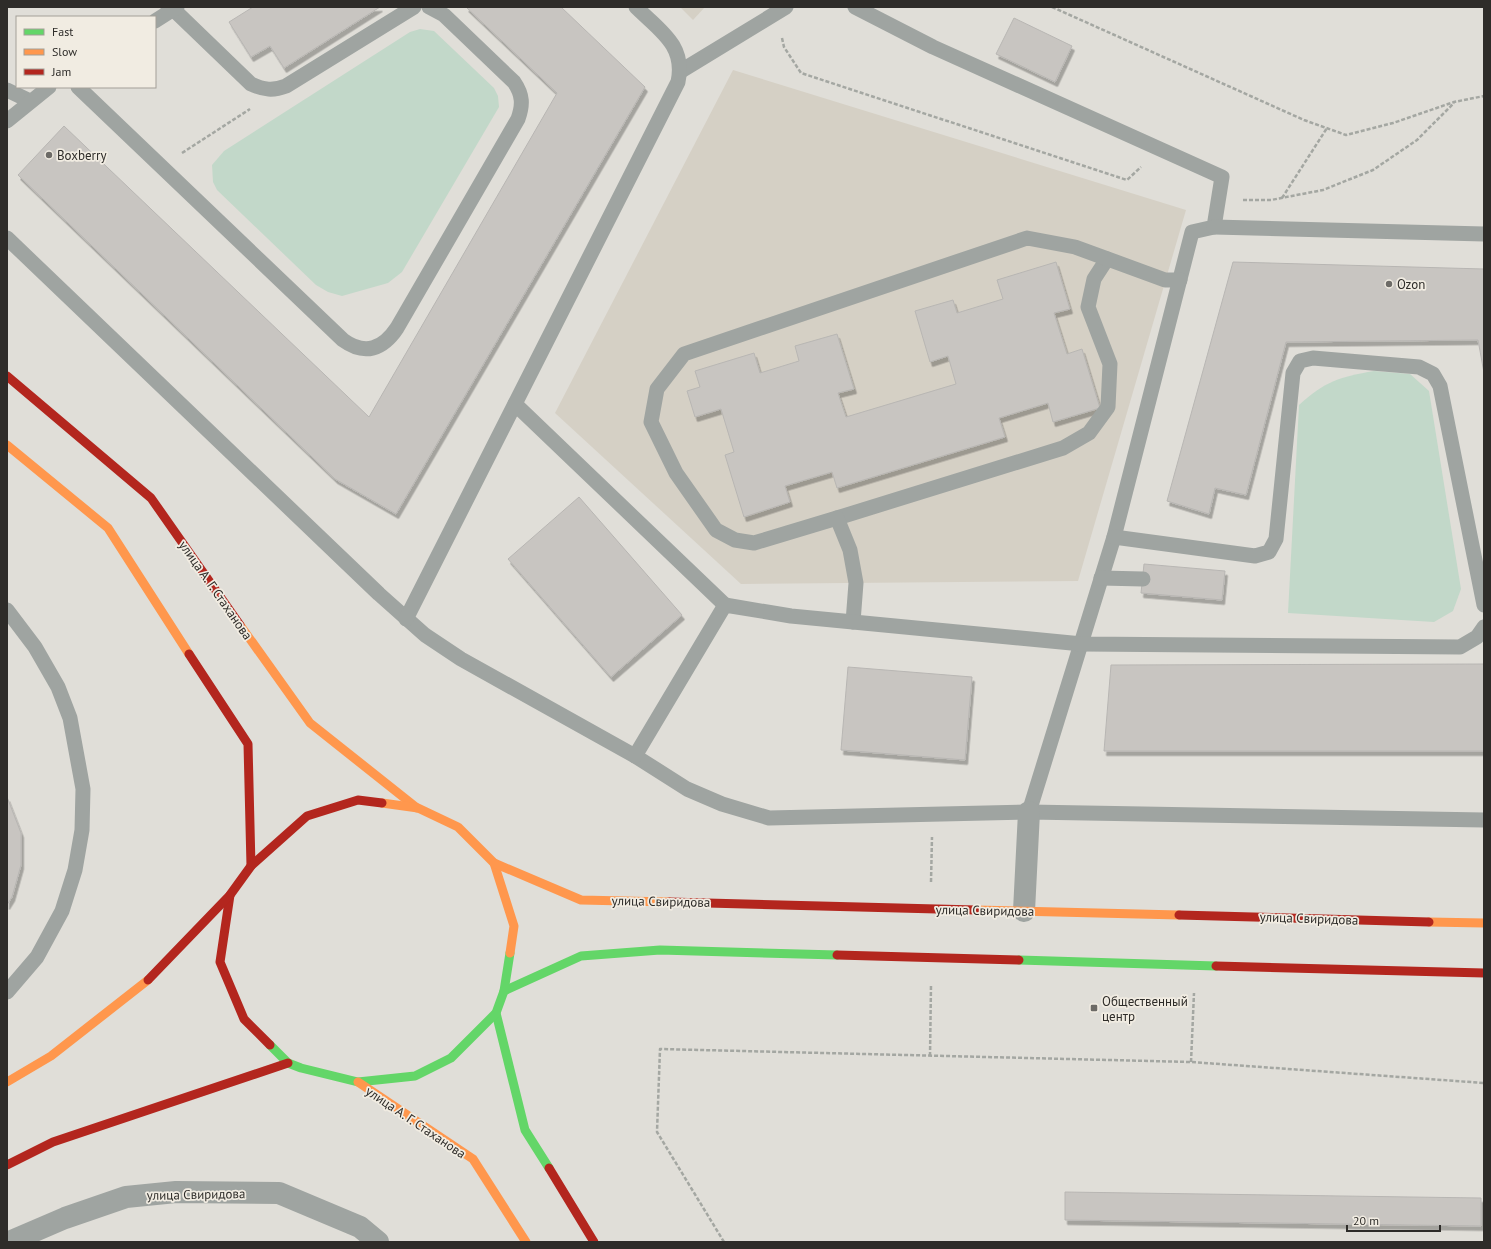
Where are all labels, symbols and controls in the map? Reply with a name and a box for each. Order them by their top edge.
legend [16,16,156,88]
text: Fast [52,24,73,39]
text: Slow [52,44,77,59]
text: Jam [51,64,71,79]
place label: Boxberry [57,147,106,164]
marker: Boxberry [44,150,54,160]
place label: Ozon [1397,276,1425,293]
marker: Ozon [1384,279,1394,289]
street label: улица А. Г. Стаханова [175,537,256,643]
street label: улица Свиридова [612,892,710,911]
street label: улица Свиридова [936,901,1034,920]
street label: улица Свиридова [1259,908,1359,929]
place label: Общественный центр [1102,993,1188,1025]
marker: Общественный центр [1089,1003,1099,1013]
street label: улица А. Г. Стаханова [362,1083,469,1162]
street label: улица Свиридова [147,1185,245,1204]
scale bar [1347,1207,1440,1233]
text: 20 m [1353,1213,1379,1228]

